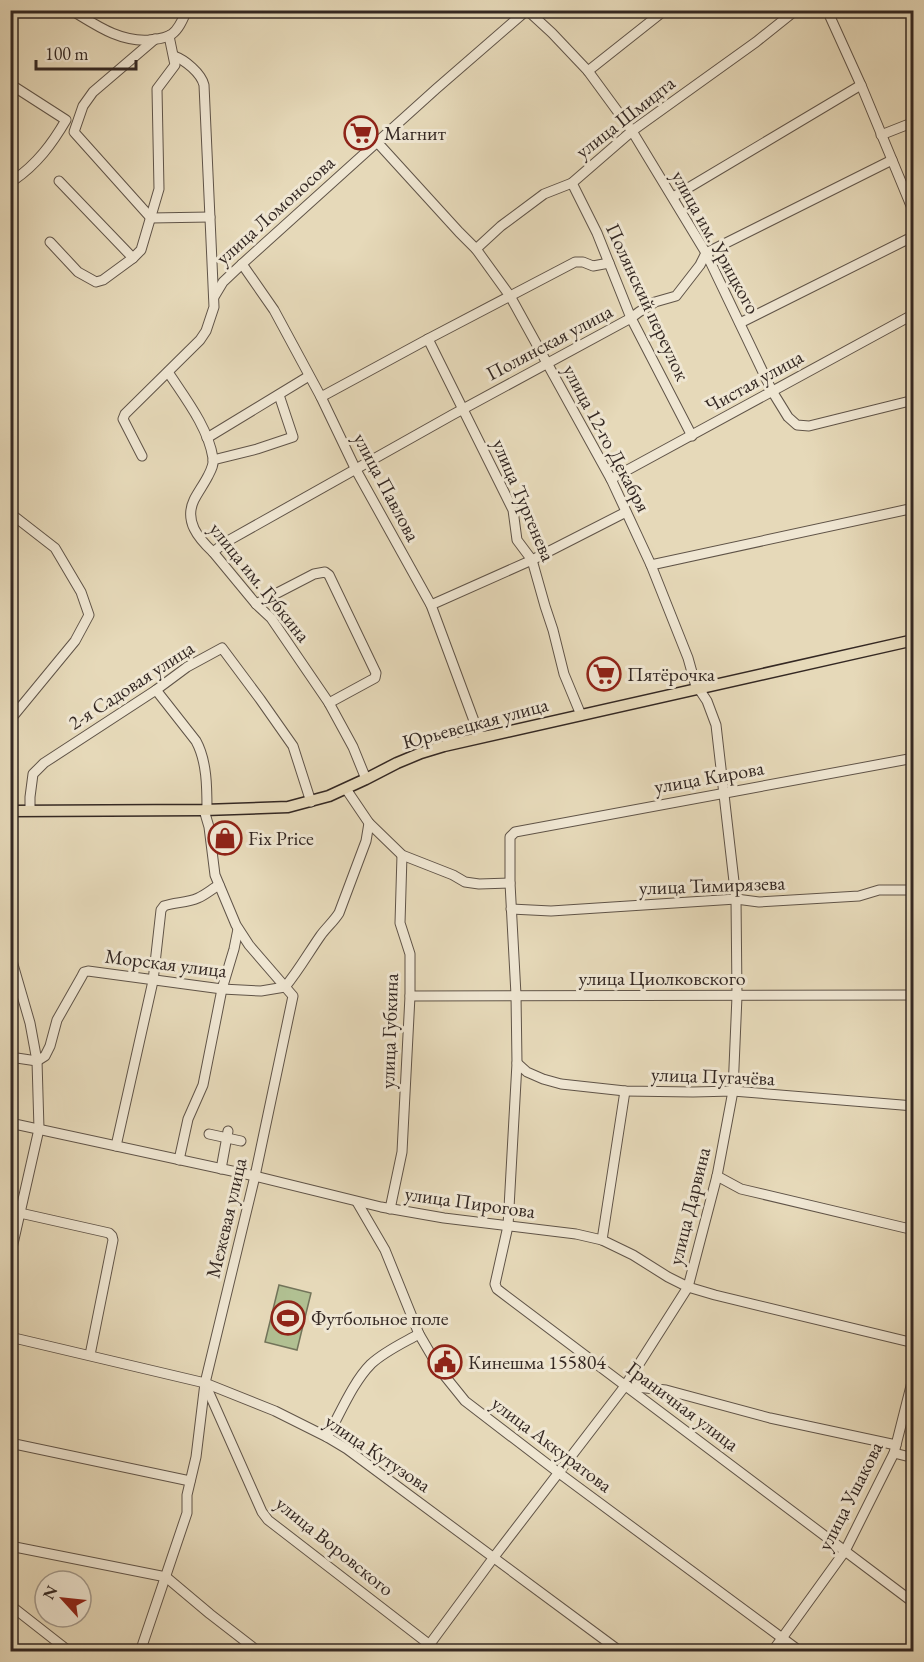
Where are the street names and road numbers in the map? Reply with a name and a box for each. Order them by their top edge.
street label: улица Шмидта [570,70,680,164]
street label: улица Ломоносова [210,150,340,270]
street label: улица им. Урицкого [666,165,766,319]
street label: Полянский переулок [600,219,696,385]
street label: Полянская улица [481,298,617,386]
street label: Чистая улица [700,343,808,419]
street label: улица 12-го Декабря [557,360,657,516]
street label: улица Павлова [347,428,427,546]
street label: улица Тургенева [486,435,562,565]
street label: улица им. Губкина [204,517,316,647]
street label: 2-я Садовая улица [63,635,199,735]
street label: Юрьевецкая улица [399,691,551,755]
street label: улица Кирова [652,755,766,799]
street label: улица Тимирязева [638,869,786,901]
street label: Морская улица [104,943,228,983]
street label: улица Циолковского [578,965,746,991]
street label: улица Губкина [374,973,404,1089]
street label: улица Пугачёва [651,1061,775,1091]
street label: улица Дарвина [662,1144,716,1268]
street label: Межевая улица [200,1155,252,1281]
street label: улица Пирогова [403,1180,537,1224]
street label: Граничная улица [622,1355,744,1457]
street label: улица Аккуратова [486,1390,618,1498]
street label: улица Кутузова [320,1408,436,1498]
street label: улица Ушакова [811,1437,889,1555]
street label: улица Воровского [270,1490,400,1602]

